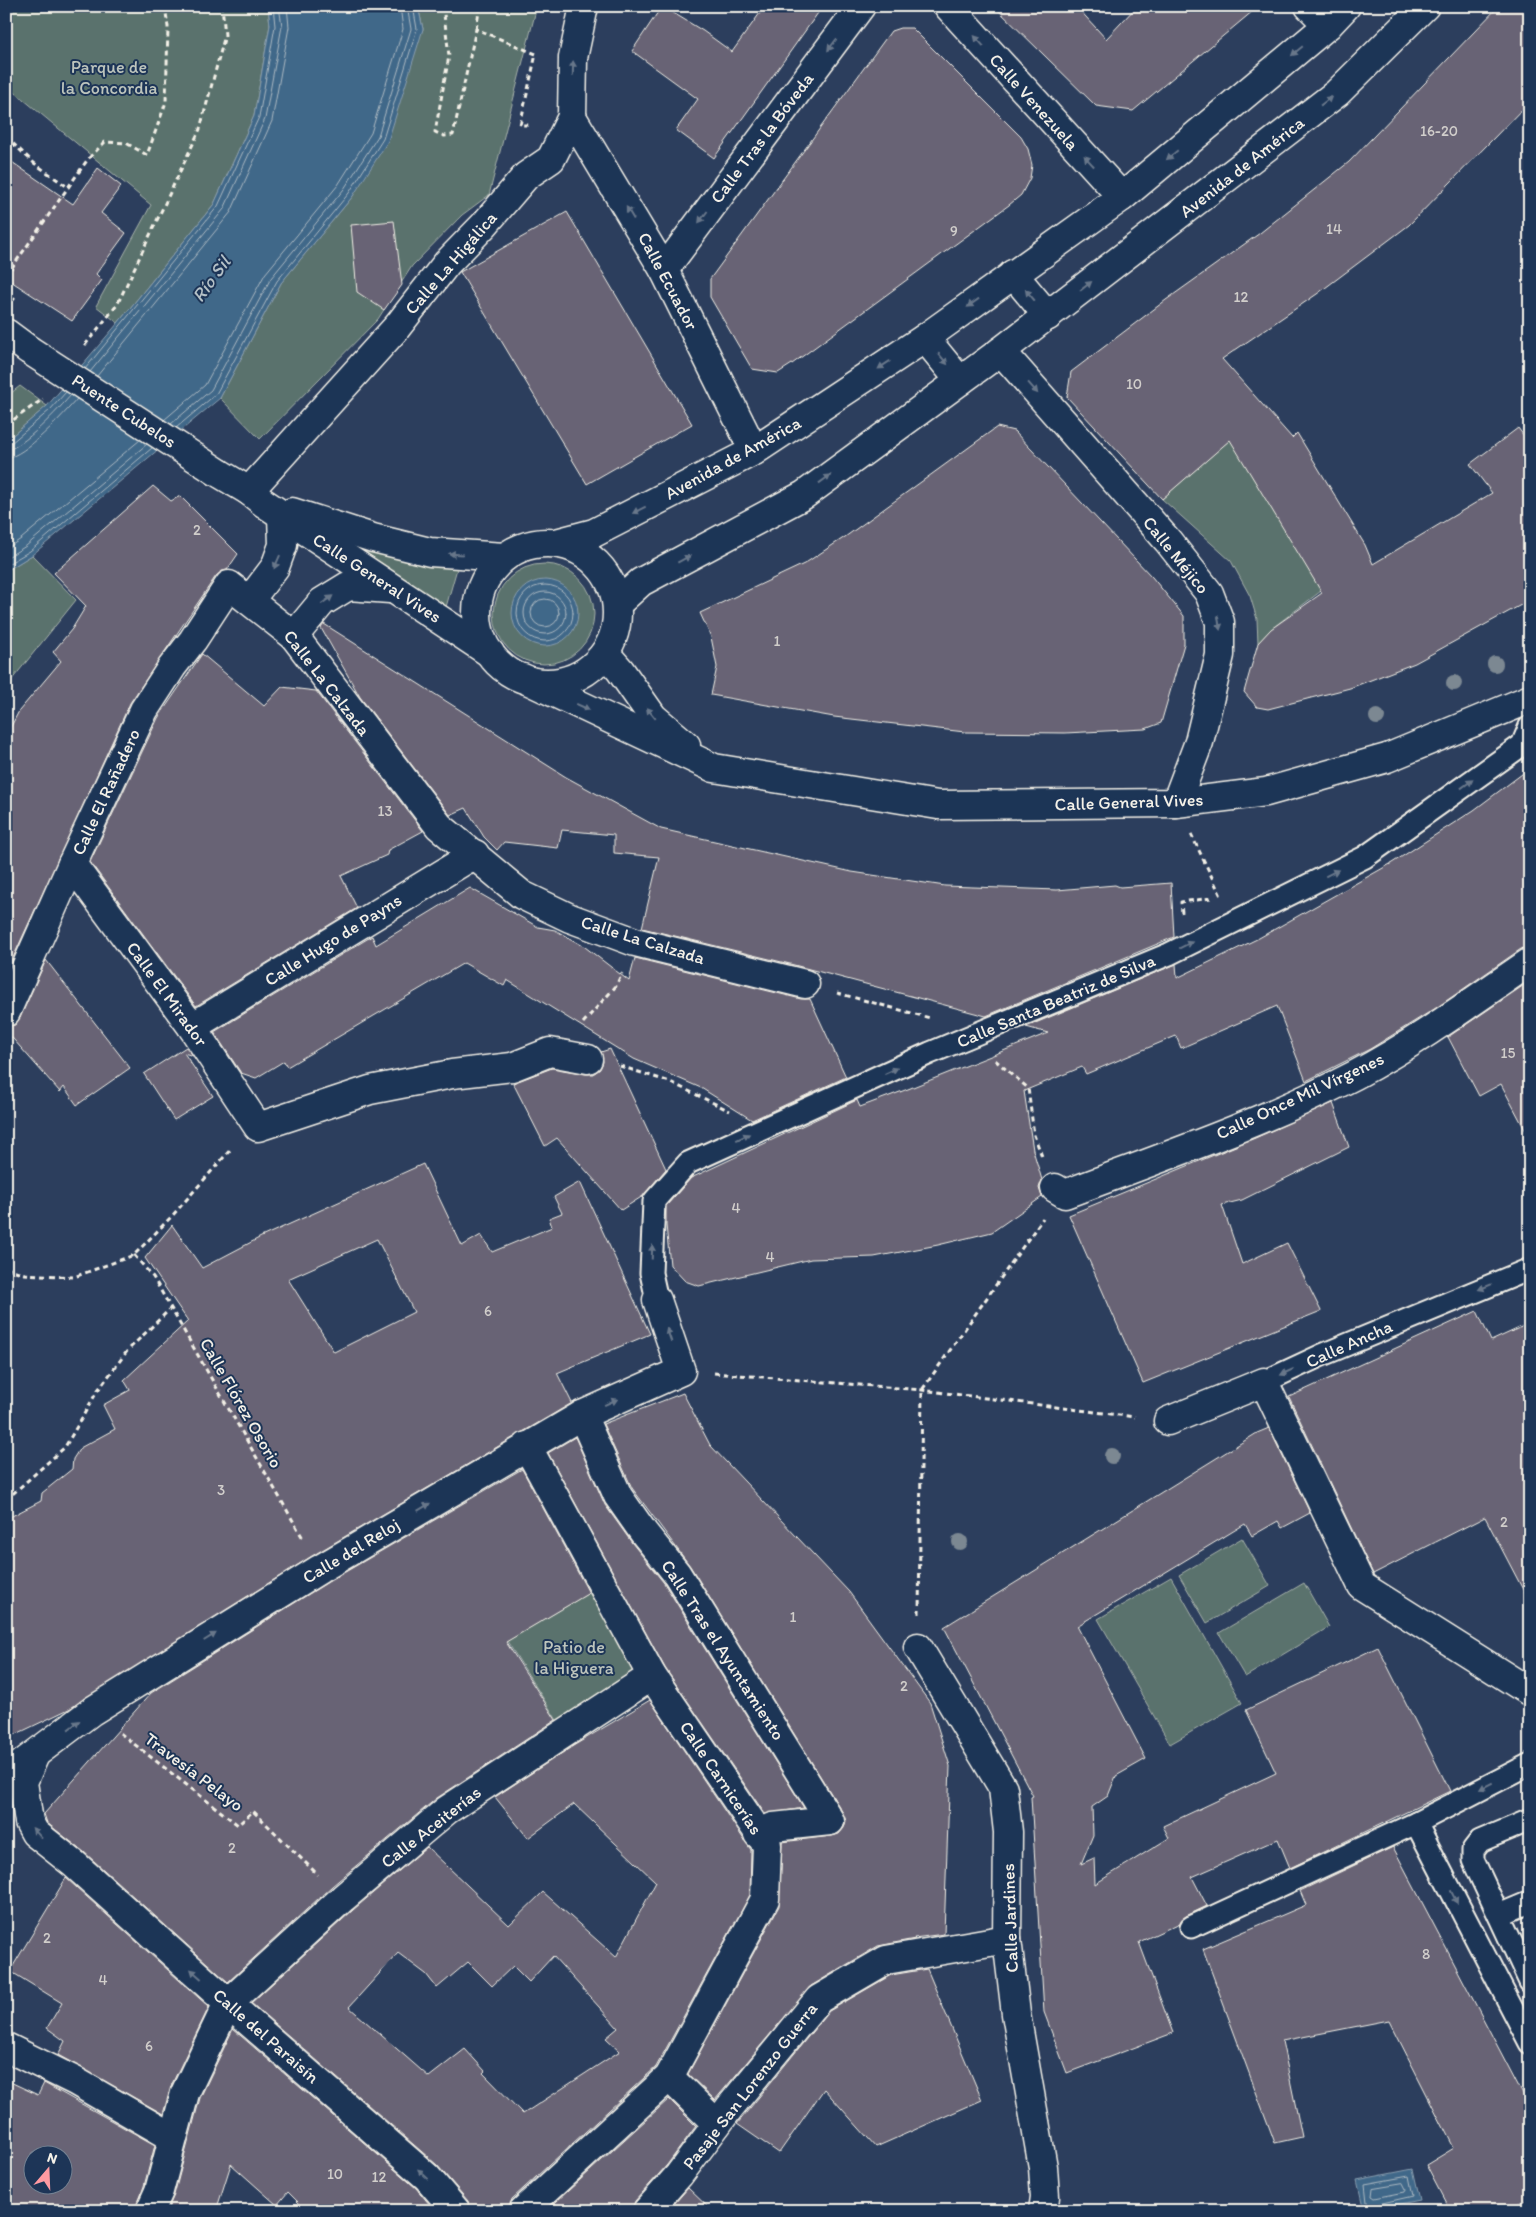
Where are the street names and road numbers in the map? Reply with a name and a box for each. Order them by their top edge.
street label: Calle Venezuela [985,49,1084,156]
street label: Calle Tras la Bóveda [706,68,819,208]
street label: Avenida de América [1175,111,1309,223]
street label: Calle La Higálica [400,206,502,319]
street label: Calle Ecuador [633,228,703,334]
street label: Puente Cubelos [68,369,180,453]
street label: Avenida de América [661,411,805,505]
street label: Calle Méjico [1138,512,1214,598]
street label: Calle General Vives [309,528,445,628]
street label: Calle La Calzada [279,626,376,741]
street label: Calle El Rañadero [67,725,145,859]
street label: Calle General Vives [1054,788,1204,816]
street label: Calle Hugo de Payns [260,889,406,991]
street label: Calle La Calzada [578,911,708,969]
street label: Calle El Mirador [122,937,213,1051]
street label: Calle Santa Beatriz de Silva [953,949,1159,1053]
street label: Calle Once Mil Vírgenes [1213,1047,1387,1145]
street label: Calle Ancha [1302,1315,1396,1373]
street label: Calle Flórez Osorio [195,1334,287,1472]
street label: Calle del Reloj [298,1513,404,1589]
street label: Calle Tras el Ayuntamiento [656,1556,790,1744]
street label: Calle Carnicerías [675,1717,767,1839]
street label: Travesía Pelayo [140,1728,248,1816]
street label: Calle Aceiterías [376,1781,486,1873]
street label: Calle Jardines [997,1863,1023,1973]
street label: Calle del Paraisín [208,1984,324,2088]
street label: Pasaje San Lorenzo Guerra [678,1997,823,2174]

